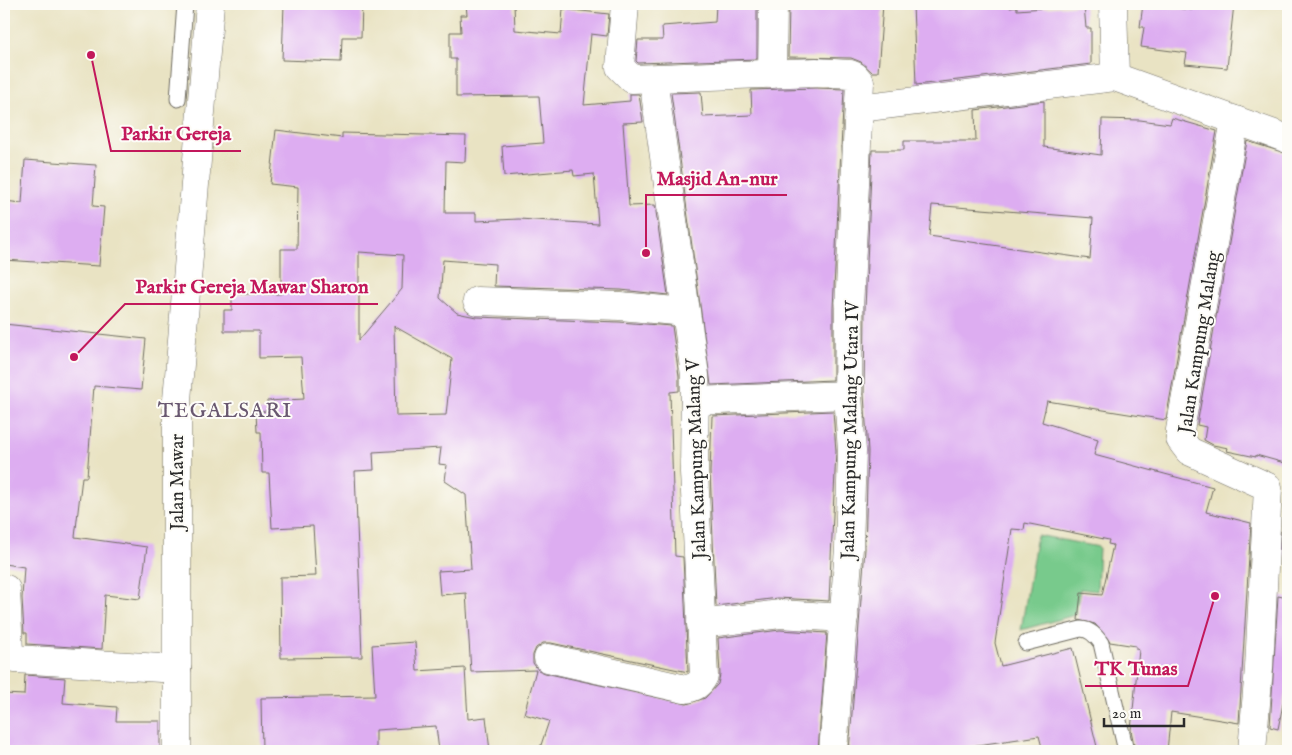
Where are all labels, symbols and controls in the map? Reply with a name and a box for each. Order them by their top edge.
callout: Parkir Gereja [111,116,241,151]
text: Parkir Gereja [121,122,231,147]
callout: Masjid An-nur [646,160,787,195]
text: Masjid An-nur [656,167,778,192]
street label: Jalan Kampung Malang [1173,249,1226,437]
callout: Parkir Gereja Mawar Sharon [125,269,378,304]
text: Parkir Gereja Mawar Sharon [135,275,369,300]
street label: Jalan Kampung Malang Utara IV [837,300,865,562]
street label: Jalan Kampung Malang V [681,358,713,562]
district label: TEGALSARI [158,398,292,425]
street label: Jalan Mawar [166,434,190,532]
callout: TK Tunas [1085,651,1188,686]
text: TK Tunas [1094,657,1177,682]
scale bar [1104,695,1184,727]
text: 20 m [1112,704,1142,723]

